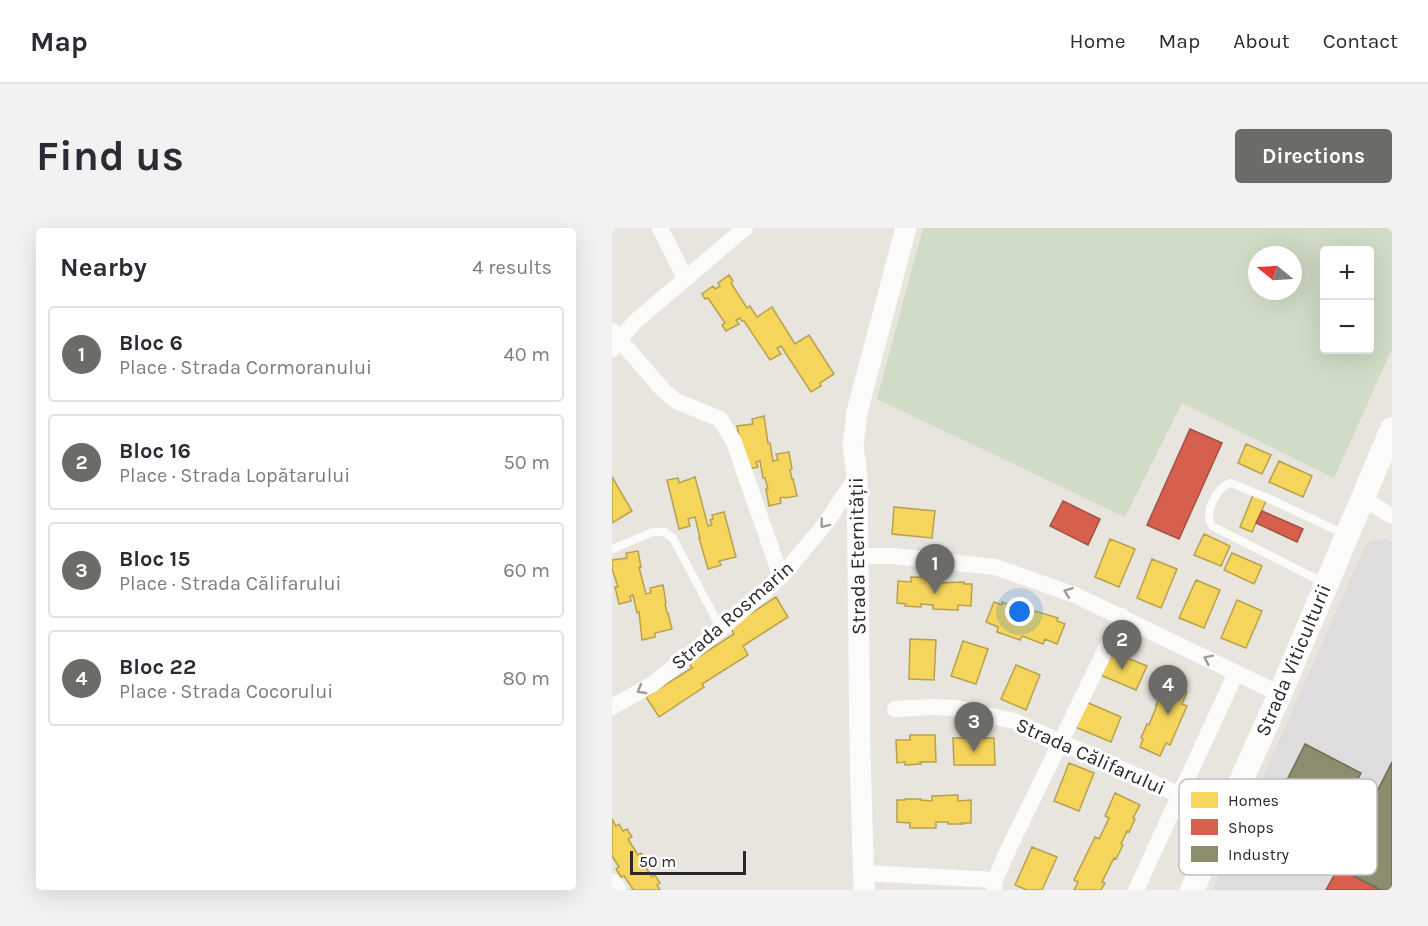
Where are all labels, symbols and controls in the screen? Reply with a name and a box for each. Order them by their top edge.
text: Map [30,25,88,58]
text: Home [1070,29,1126,53]
text: Map [1159,29,1200,53]
text: About [1233,29,1290,53]
text: Contact [1323,29,1398,53]
button: Directions [1235,129,1392,183]
text: Find us [36,131,184,181]
north arrow [1248,246,1302,300]
map controls [1320,246,1374,354]
button: + [1320,246,1374,300]
text: Nearby [60,252,147,283]
text: 4 results [472,256,552,279]
button: − [1320,300,1374,354]
text: Bloc 6 [119,330,183,356]
text: 1 [78,343,85,366]
text: 40 m [504,343,550,366]
text: Place · Strada Cormoranului [119,356,372,379]
text: Bloc 16 [119,438,191,464]
text: 2 [75,451,88,474]
text: 50 m [503,451,550,474]
text: Place · Strada Lopătarului [119,464,350,487]
street label: Strada Eternității [845,477,870,635]
one-way arrow [821,518,832,529]
pin: 1 [916,544,954,594]
text: Bloc 15 [119,546,190,572]
street label: Strada Rosmarin [667,556,798,675]
text: 3 [75,559,88,582]
text: 60 m [503,559,550,582]
text: Place · Strada Călifarului [119,572,342,595]
street label: Strada Viticulturii [1251,581,1336,740]
one-way arrow [1064,587,1074,600]
your location [1005,597,1034,626]
pin: 2 [1102,620,1142,670]
text: Bloc 22 [119,654,196,680]
one-way arrow [1204,655,1215,667]
pin: 4 [1148,666,1188,715]
text: 4 [76,667,87,690]
text: 80 m [502,667,550,690]
text: Place · Strada Cocorului [119,680,333,703]
one-way arrow [637,683,647,694]
pin: 3 [954,702,994,752]
street label: Strada Călifarului [1013,713,1169,800]
legend [1179,779,1377,875]
text: Homes [1228,791,1279,810]
text: Shops [1228,818,1274,837]
text: Industry [1228,845,1290,864]
scale bar [630,848,746,876]
text: 50 m [639,852,676,871]

